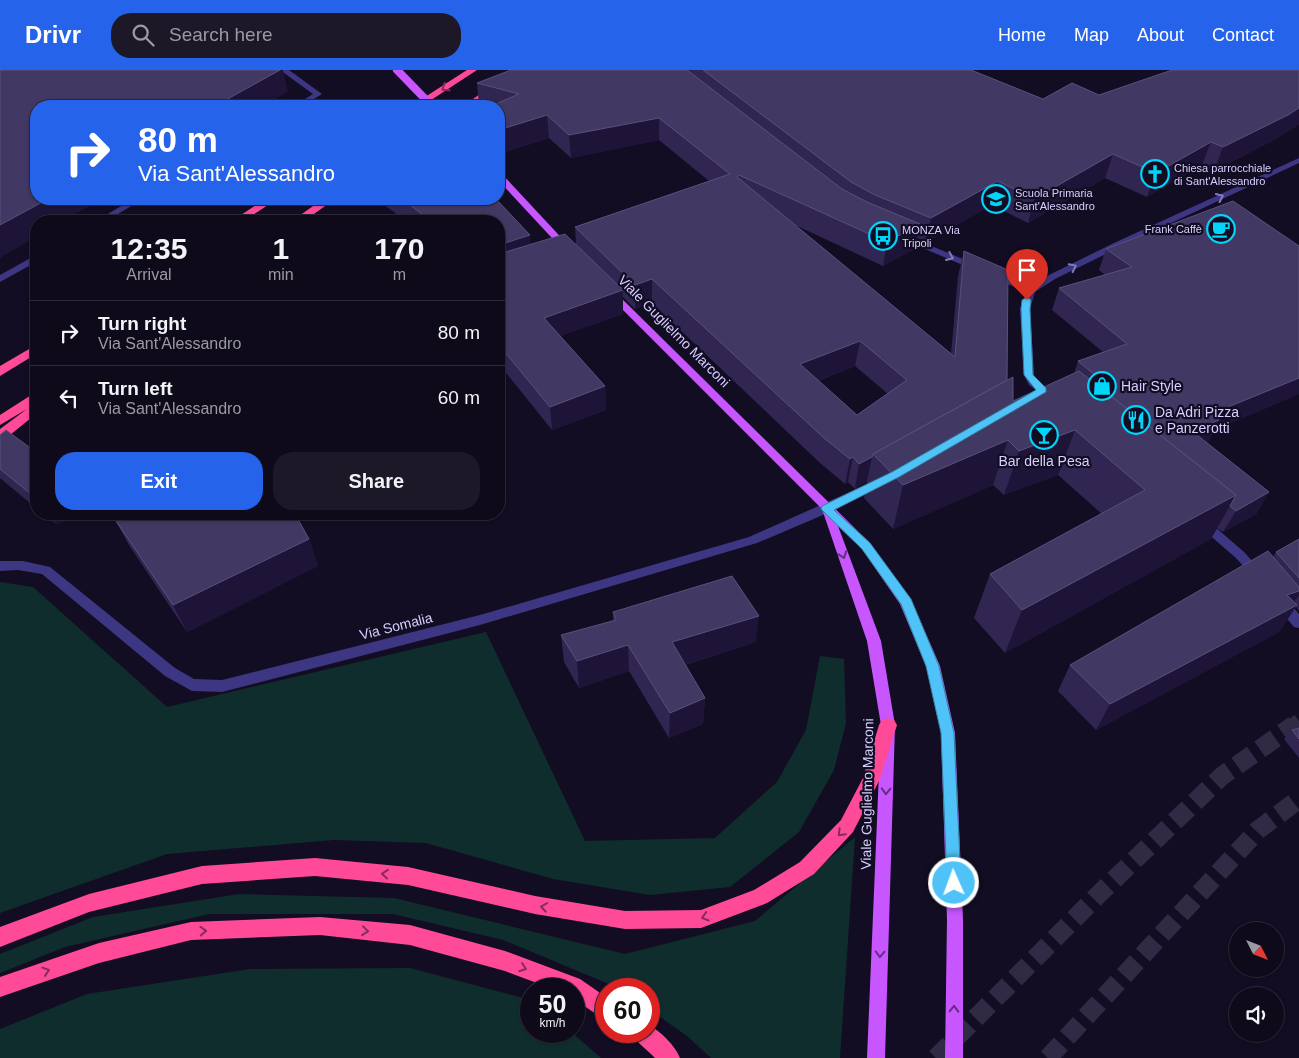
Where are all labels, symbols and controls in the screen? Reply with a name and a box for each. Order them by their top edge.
search box [111,13,461,58]
text: Drivr [25,21,81,48]
icon: search [129,21,157,49]
text: Search here [169,24,273,45]
text: Home [998,25,1046,45]
text: Map [1074,25,1109,45]
text: About [1137,25,1184,45]
text: Contact [1212,25,1274,45]
one-way arrow [441,82,450,91]
icon: right [55,120,120,185]
text: 80 m [138,120,218,159]
church icon: Chiesa parrocchiale di Sant'Alessandro [1140,159,1170,189]
text: Via Sant'Alessandro [138,161,335,186]
place label: Chiesa parrocchiale di Sant'Alessandro [1174,162,1271,187]
school or university icon: Scuola Primaria Sant'Alessandro [981,184,1011,214]
place label: Scuola Primaria Sant'Alessandro [1015,187,1095,212]
one-way arrow [1215,193,1224,204]
cafe icon: Frank Caffè [1206,214,1236,244]
bus stop icon: MONZA Via Tripoli [868,221,898,251]
place label: Frank Caffè [1145,223,1202,235]
place label: MONZA Via Tripoli [902,224,961,249]
text: 12:35 [111,232,187,265]
text: 1 [272,232,289,265]
text: 170 [374,232,424,265]
pin [1006,249,1048,300]
one-way arrow [945,251,954,262]
icon: arrive [1013,256,1041,284]
one-way arrow [1068,263,1077,273]
text: Arrival [126,266,172,283]
text: min [268,266,294,283]
text: m [393,266,406,283]
street label: Viale Guglielmo Marconi [615,272,733,390]
text: Turn right [98,313,186,334]
icon: right [55,319,83,347]
text: 80 m [438,322,480,343]
text: Via Sant'Alessandro [98,335,241,352]
shop icon: Hair Style [1087,371,1117,401]
text: Turn left [98,378,173,399]
place label: Hair Style [1121,378,1182,394]
icon: left [55,384,83,412]
text: 60 m [438,387,480,408]
text: Via Sant'Alessandro [98,400,241,417]
place label: Da Adri Pizza e Panzerotti [1155,404,1239,436]
restaurant icon: Da Adri Pizza e Panzerotti [1121,405,1151,435]
bar icon: Bar della Pesa [1029,420,1059,450]
button: Exit [55,452,263,510]
button: Share [273,452,480,510]
place label: Bar della Pesa [998,453,1090,469]
one-way arrow [837,550,847,559]
street label: Via Somalia [358,609,434,643]
street label: Viale Guglielmo Marconi [858,718,876,870]
one-way arrow [881,788,891,796]
one-way arrow [838,827,847,836]
position arrow [927,856,979,908]
one-way arrow [381,868,389,879]
one-way arrow [540,902,548,912]
one-way arrow [701,911,710,921]
north arrow [1229,922,1284,978]
map controls [1229,922,1284,1042]
one-way arrow [199,925,207,936]
one-way arrow [361,925,369,936]
one-way arrow [875,950,885,958]
one-way arrow [518,962,526,972]
one-way arrow [41,966,50,976]
speed limit sign: 60 [595,978,660,1043]
button: sound [1229,987,1284,1042]
text: 50 [539,990,566,1018]
one-way arrow [949,1005,960,1013]
text: km/h [539,1016,566,1030]

